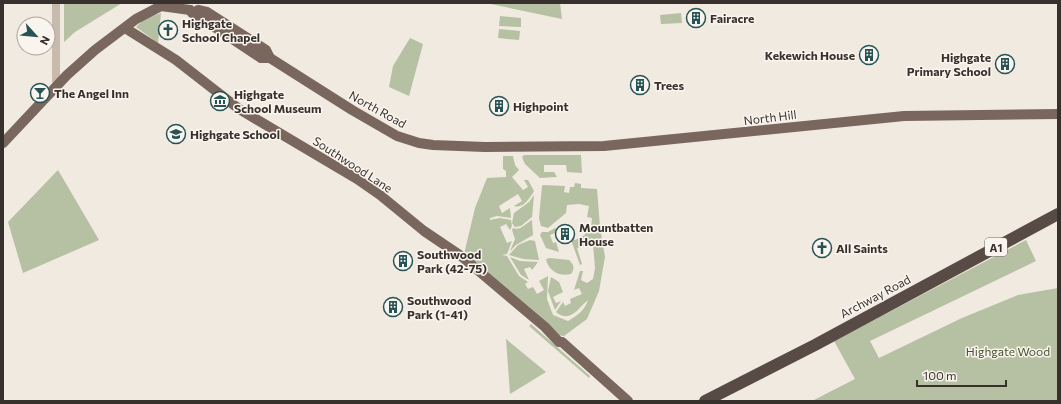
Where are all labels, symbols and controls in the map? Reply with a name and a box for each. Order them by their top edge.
building icon: Fairacre [685,7,707,29]
place label: Fairacre [710,11,754,25]
north arrow [16,16,56,56]
place label: Highgate School Chapel [182,16,260,44]
church icon: Highgate School Chapel [157,19,179,41]
text: N [38,34,53,47]
building icon: Kekewich House [858,44,880,66]
place label: Kekewich House [765,48,855,62]
place label: Highgate Primary School [907,50,991,78]
building icon: Highgate Primary School [994,53,1016,75]
building icon: Trees [629,74,651,96]
place label: Trees [654,78,684,92]
bar icon: The Angel Inn [29,82,51,104]
place label: The Angel Inn [54,86,129,100]
place label: Highgate School Museum [234,87,321,115]
street label: North Road [347,88,409,130]
museum icon: Highgate School Museum [209,90,231,112]
building icon: Highpoint [488,95,510,117]
place label: Highpoint [513,99,569,113]
street label: North Hill [743,107,797,127]
school or university icon: Highgate School [165,123,187,145]
place label: Highgate School [190,127,280,141]
street label: Southwood Lane [311,133,395,195]
place label: Mountbatten House [579,220,653,248]
building icon: Mountbatten House [554,223,576,245]
church icon: All Saints [811,237,833,259]
road number: A1 [985,238,1007,256]
place label: All Saints [836,241,888,255]
place label: Southwood Park (42-75) [417,247,487,275]
building icon: Southwood Park (42-75) [392,250,414,272]
street label: Archway Road [837,272,913,320]
place label: Southwood Park (1-41) [407,293,471,321]
building icon: Southwood Park (1-41) [382,296,404,318]
park label: Highgate Wood [966,344,1050,358]
scale bar [917,362,1006,388]
text: 100 m [923,368,957,382]

